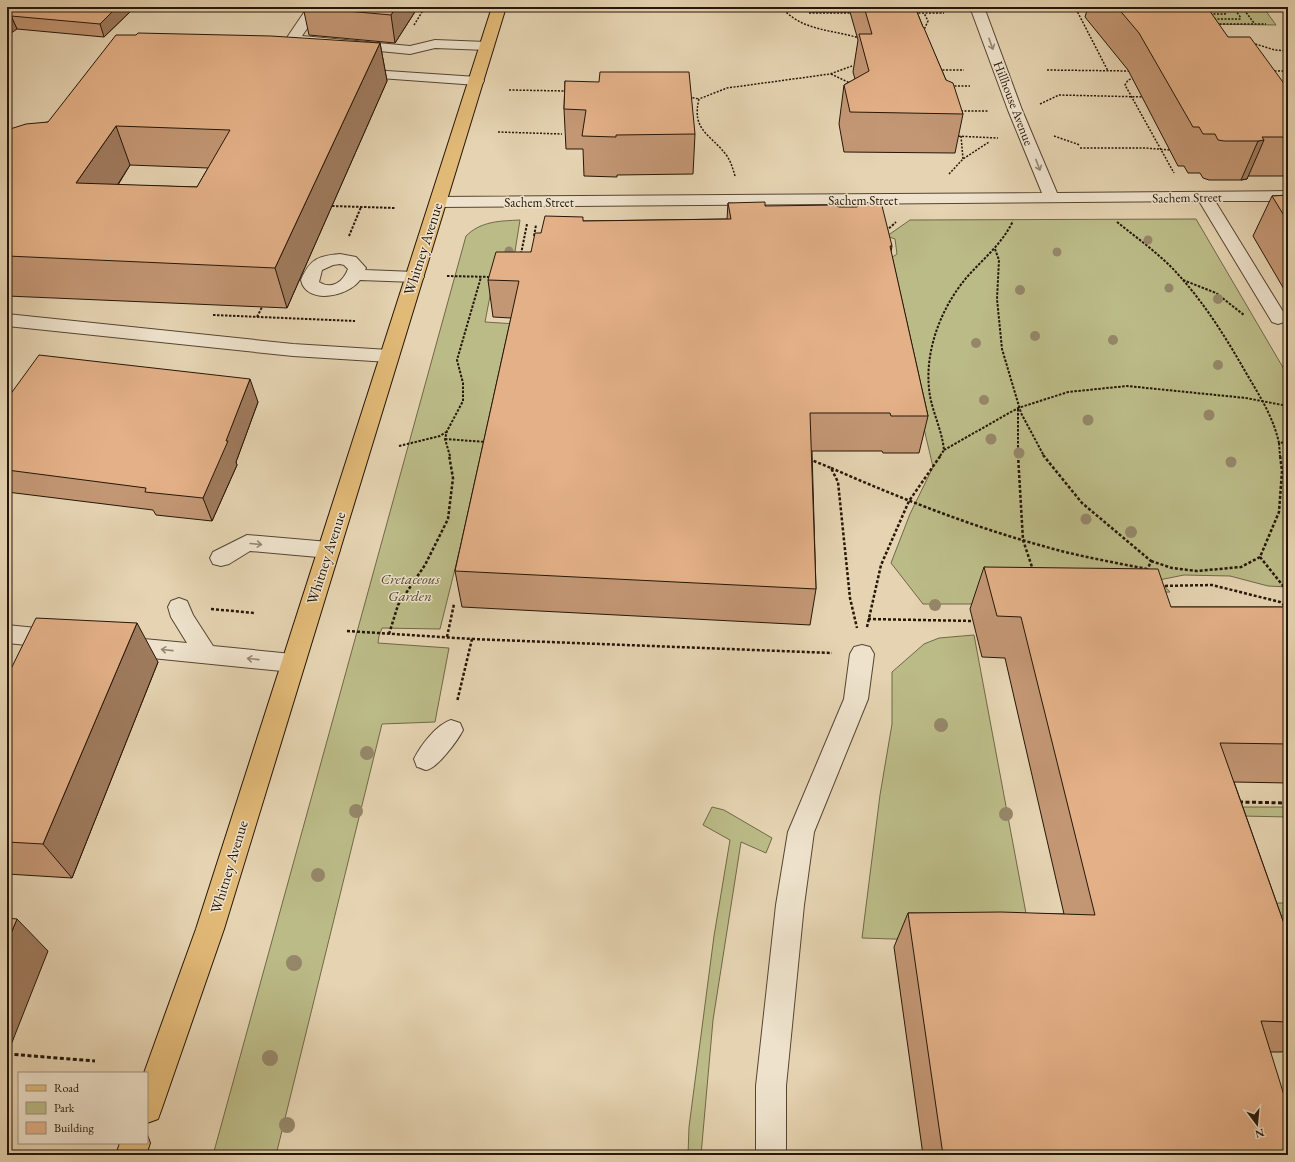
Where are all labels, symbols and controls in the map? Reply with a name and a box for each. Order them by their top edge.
one-way arrow [987,37,995,49]
street label: Hillhouse Avenue [990,59,1037,148]
one-way arrow [1034,158,1042,170]
street label: Sachem Street [1152,188,1222,207]
street label: Sachem Street [828,192,898,209]
street label: Sachem Street [504,194,574,211]
street label: Whitney Avenue [399,200,446,298]
street label: Whitney Avenue [302,509,349,607]
one-way arrow [249,541,262,548]
park label: Cretaceous Garden [380,569,440,605]
one-way arrow [161,646,174,654]
one-way arrow [247,655,260,663]
street label: Whitney Avenue [205,818,252,916]
legend [18,1072,148,1144]
text: Road [54,1080,80,1096]
text: Park [54,1100,75,1116]
north arrow [1237,1104,1277,1144]
text: Building [54,1120,95,1136]
text: N [1253,1126,1266,1142]

